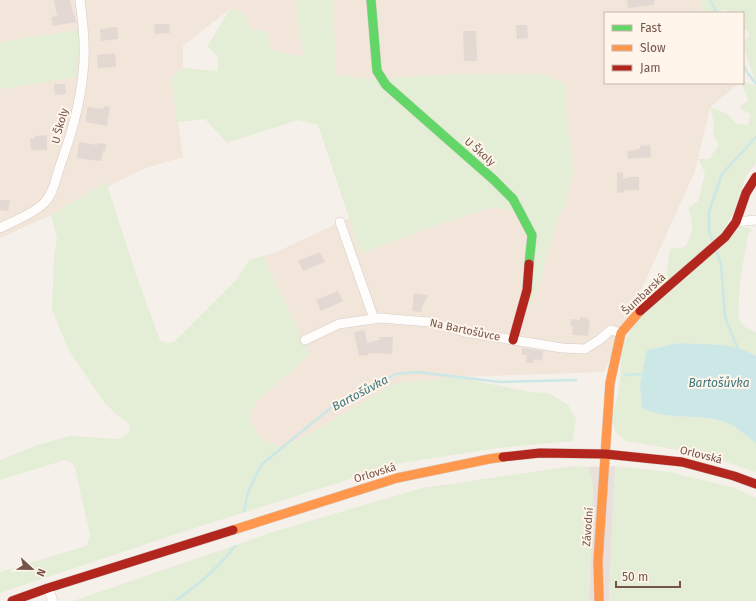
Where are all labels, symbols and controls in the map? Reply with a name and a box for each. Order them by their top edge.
legend [604,12,744,84]
text: Fast [640,21,662,35]
text: Slow [640,41,666,55]
text: Jam [640,61,660,75]
street label: U Školy [48,106,71,145]
street label: U Školy [462,134,499,169]
street label: Šumbarská [619,270,669,317]
street label: Na Bartošůvce [429,316,501,344]
water label: Bartošůvka [330,372,390,414]
water label: Bartošůvka [688,376,750,390]
street label: Orlovská [678,443,724,467]
street label: Orlovská [352,460,398,486]
street label: Závodní [580,507,596,547]
north arrow [12,549,52,589]
scale bar [616,563,680,589]
text: N [33,567,48,578]
text: 50 m [622,570,648,584]

